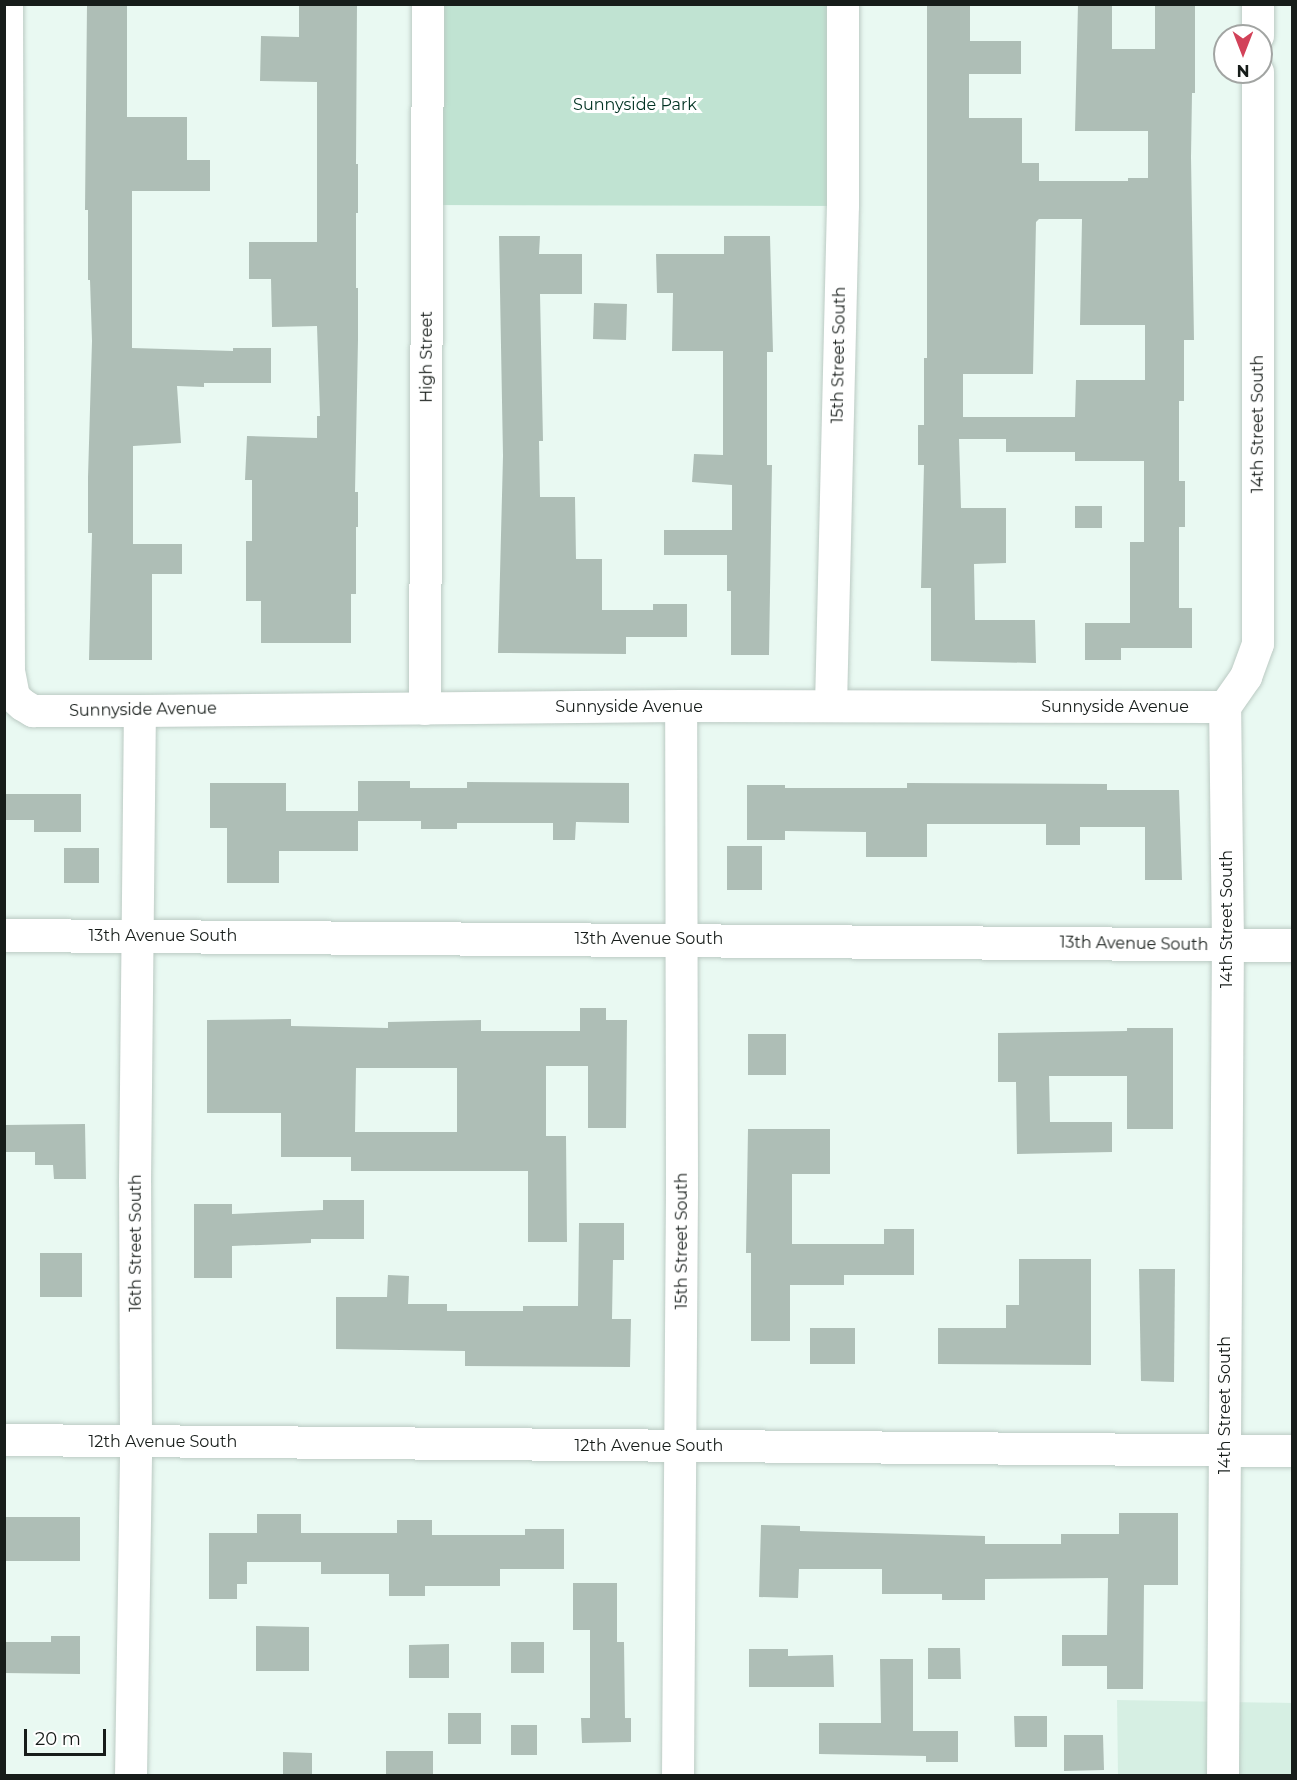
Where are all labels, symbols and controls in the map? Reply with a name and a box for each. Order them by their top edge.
north arrow [1213,24,1273,84]
text: N [1237,61,1249,80]
park label: Sunnyside Park [573,95,697,115]
street label: 15th Street South [828,286,850,424]
street label: High Street [417,311,437,403]
street label: 14th Street South [1248,355,1268,493]
street label: Sunnyside Avenue [555,697,703,717]
street label: Sunnyside Avenue [1041,697,1189,717]
street label: Sunnyside Avenue [69,699,217,721]
street label: 14th Street South [1217,850,1237,988]
street label: 13th Avenue South [89,926,237,946]
street label: 13th Avenue South [575,929,723,949]
street label: 13th Avenue South [1059,933,1209,955]
street label: 15th Street South [672,1173,692,1309]
street label: 16th Street South [126,1174,146,1312]
street label: 14th Street South [1215,1336,1235,1474]
street label: 12th Avenue South [89,1432,237,1452]
street label: 12th Avenue South [575,1436,723,1456]
scale bar [27,1717,110,1755]
text: 20 m [35,1728,81,1750]

